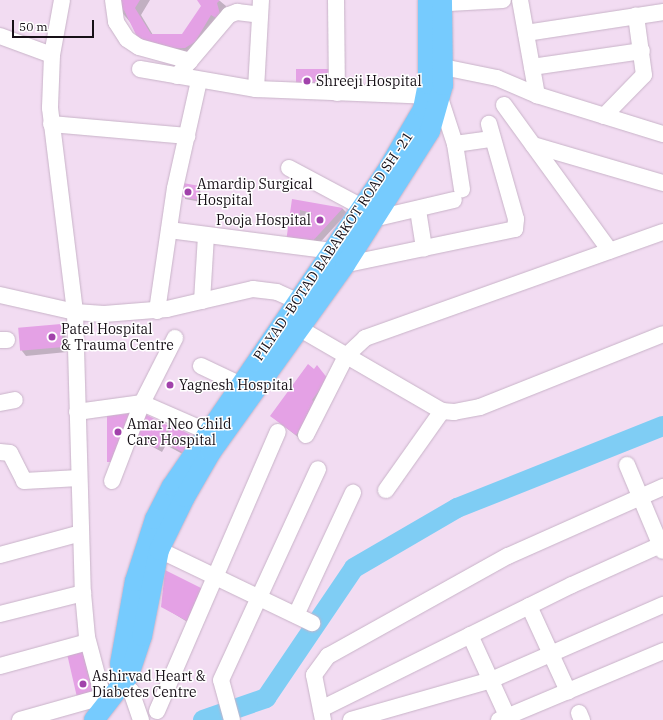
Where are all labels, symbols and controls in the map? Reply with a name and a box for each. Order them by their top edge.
scale bar [14,12,96,38]
text: 50 m [19,19,48,34]
place label: Shreeji Hospital [316,73,422,89]
marker: Shreeji Hospital [301,75,313,87]
street label: PILYAD -BOTAD BABARKOT ROAD SH -21 [250,128,416,364]
place label: Amardip Surgical Hospital [197,176,313,208]
marker: Amardip Surgical Hospital [182,186,194,198]
place label: Pooja Hospital [216,212,311,228]
marker: Pooja Hospital [314,214,326,226]
place label: Patel Hospital & Trauma Centre [61,321,174,354]
marker: Patel Hospital & Trauma Centre [46,331,58,343]
place label: Yagnesh Hospital [179,377,293,393]
marker: Yagnesh Hospital [164,379,176,391]
place label: Amar Neo Child Care Hospital [127,416,231,448]
marker: Amar Neo Child Care Hospital [112,426,124,438]
place label: Ashirvad Heart & Diabetes Centre [92,668,206,700]
marker: Ashirvad Heart & Diabetes Centre [77,678,89,690]

